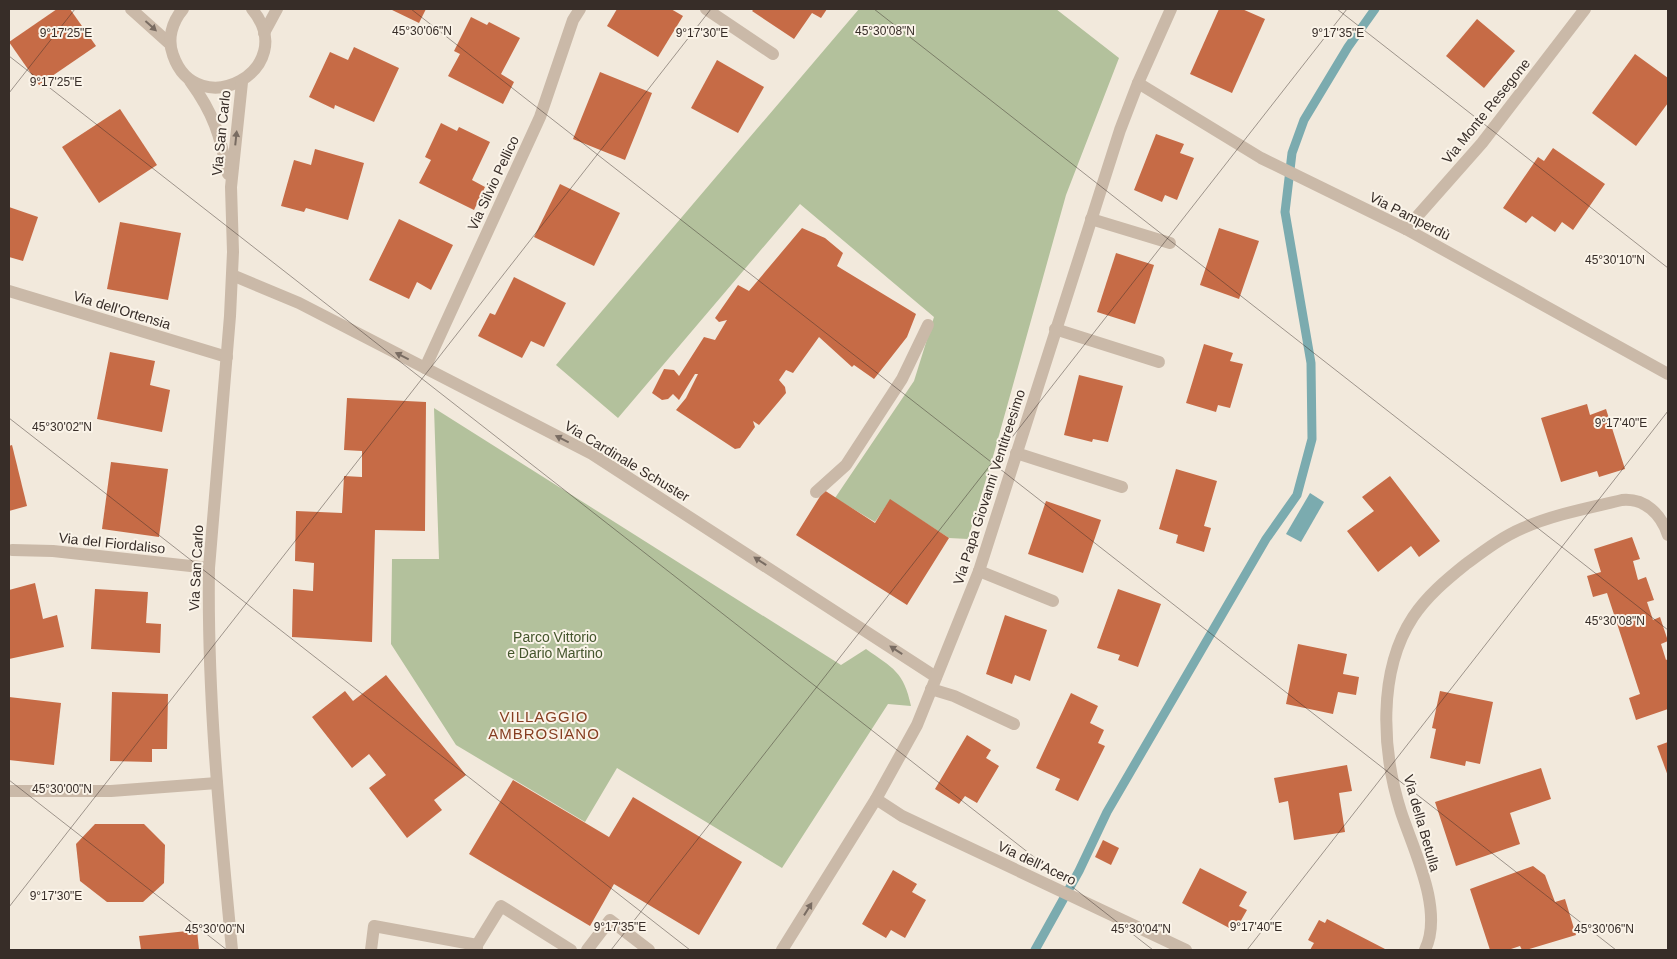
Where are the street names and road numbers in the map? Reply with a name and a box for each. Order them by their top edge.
street label: Via Monte Resegone [1439,55,1533,167]
street label: Via San Carlo [209,89,233,177]
street label: Via Silvio Pellico [464,133,522,233]
street label: Via Pamperdù [1367,189,1453,243]
street label: Via dell'Ortensia [71,288,173,333]
street label: Via Papa Giovanni Ventitreesimo [950,387,1028,587]
street label: Via Cardinale Schuster [562,417,693,505]
street label: Via San Carlo [186,524,206,611]
street label: Via del Fiordaliso [58,529,166,557]
street label: Via della Betulla [1401,773,1444,874]
street label: Via dell'Acero [995,838,1079,888]

